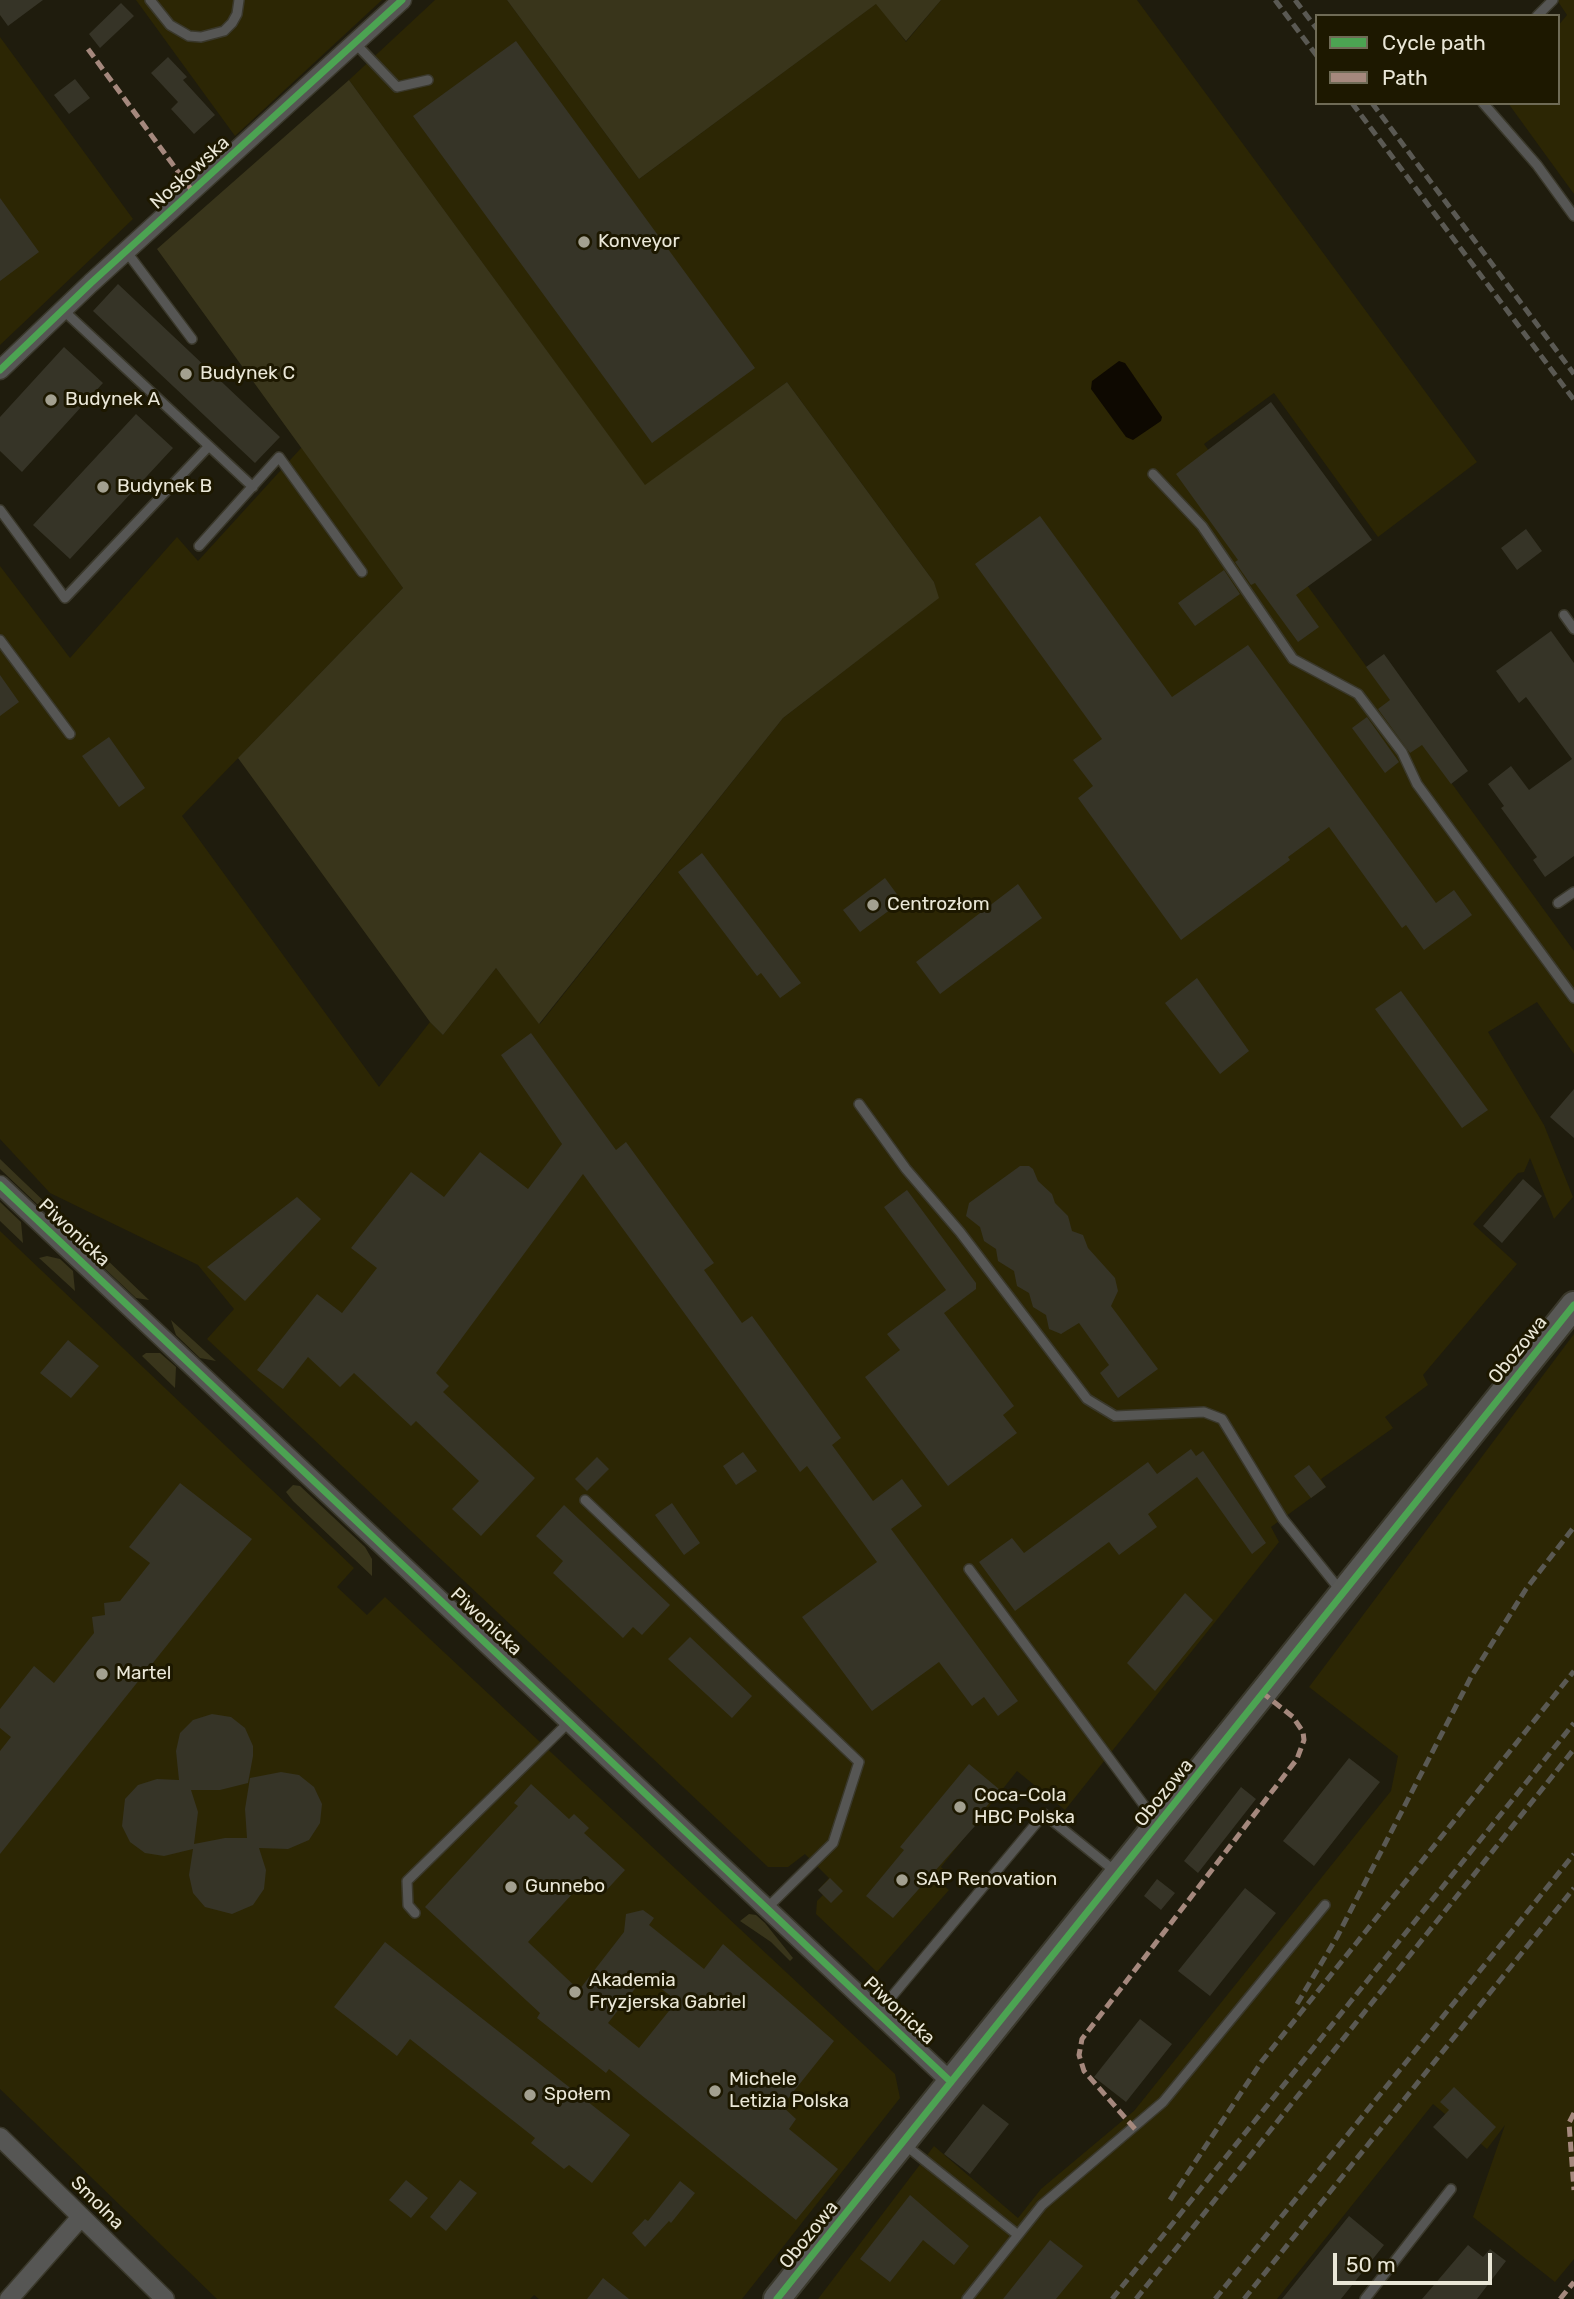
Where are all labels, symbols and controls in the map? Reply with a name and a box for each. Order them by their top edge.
legend [1315,14,1560,105]
text: Cycle path [1382,30,1486,55]
text: Path [1382,65,1428,90]
street label: Noskowska [146,132,234,214]
place label: Konveyor [598,231,680,253]
marker: Konveyor [576,234,592,250]
place label: Budynek C [200,363,295,385]
marker: Budynek C [178,366,194,382]
place label: Budynek A [65,389,160,411]
marker: Budynek A [43,392,59,408]
place label: Budynek B [117,476,212,498]
marker: Budynek B [95,479,111,495]
place label: Centrozłom [887,894,990,916]
marker: Centrozłom [865,897,881,913]
street label: Piwonicka [34,1194,114,1272]
street label: Obozowa [1484,1312,1552,1388]
street label: Piwonicka [446,1583,526,1661]
place label: Martel [116,1663,171,1685]
marker: Martel [94,1666,110,1682]
street label: Obozowa [1130,1755,1198,1831]
place label: Coca-Cola HBC Polska [974,1785,1075,1829]
marker: Coca-Cola HBC Polska [952,1799,968,1815]
place label: SAP Renovation [916,1869,1057,1891]
marker: SAP Renovation [894,1872,910,1888]
place label: Gunnebo [525,1876,605,1898]
marker: Gunnebo [503,1879,519,1895]
place label: Akademia Fryzjerska Gabriel [589,1970,746,2014]
street label: Piwonicka [859,1972,939,2050]
marker: Akademia Fryzjerska Gabriel [567,1984,583,2000]
place label: Michele Letizia Polska [729,2069,849,2113]
marker: Michele Letizia Polska [707,2083,723,2099]
place label: Społem [544,2084,611,2106]
marker: Społem [522,2087,538,2103]
street label: Smolna [66,2172,128,2234]
street label: Obozowa [775,2197,843,2273]
scale bar [1336,2240,1495,2284]
text: 50 m [1346,2252,1396,2277]

